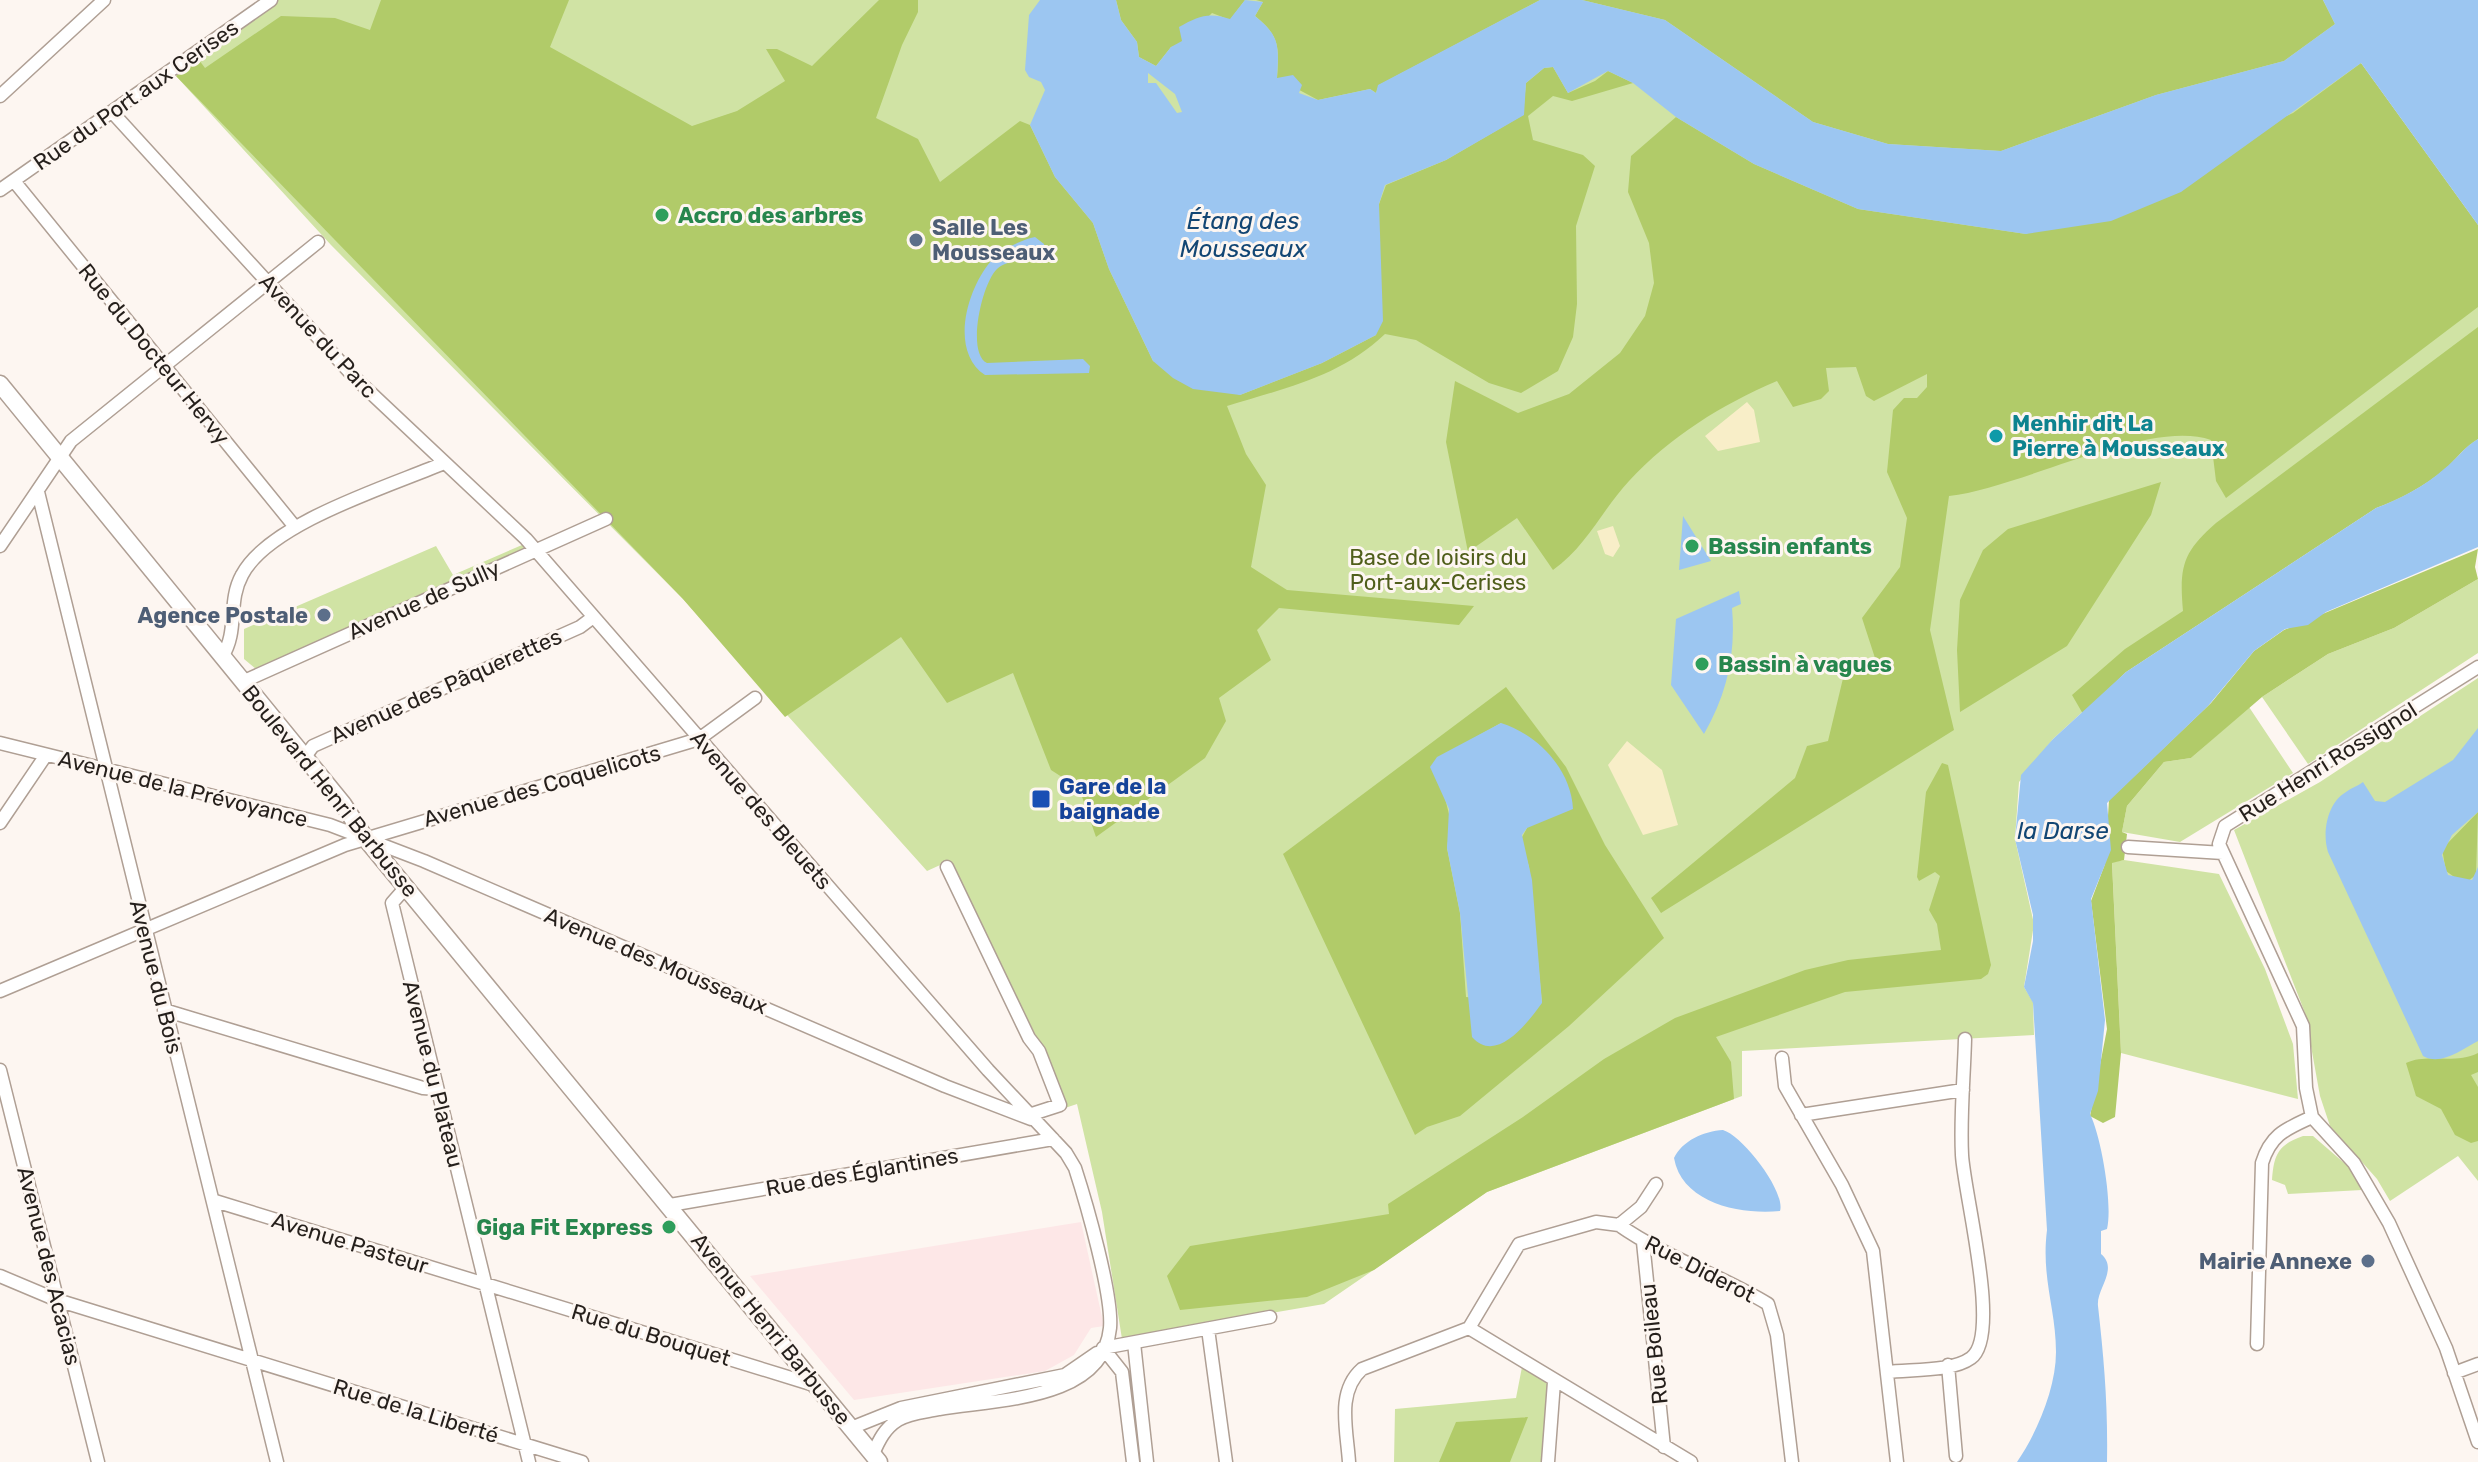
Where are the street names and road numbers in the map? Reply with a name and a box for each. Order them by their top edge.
street label: Rue du Port aux Cerises [28,14,244,176]
street label: Rue du Docteur Hervy [73,258,235,450]
street label: Avenue du Parc [253,268,383,404]
street label: Avenue de Sully [344,555,504,645]
street label: Avenue des Pâquerettes [326,623,566,749]
street label: Boulevard Henri Barbusse [236,680,424,902]
street label: Rue Henri Rossignol [2234,696,2422,828]
street label: Avenue des Bleuets [684,725,838,895]
street label: Avenue des Coquelicots [420,739,664,833]
street label: Avenue de la Prévoyance [56,745,310,833]
street label: Avenue du Bois [124,897,188,1057]
street label: Avenue des Mousseaux [540,902,772,1020]
street label: Avenue du Plateau [397,978,469,1170]
street label: Rue des Églantines [764,1142,960,1202]
street label: Avenue des Acacias [11,1164,87,1368]
street label: Avenue Pasteur [268,1206,432,1280]
street label: Avenue Henri Barbusse [685,1228,857,1430]
street label: Rue Diderot [1640,1230,1760,1309]
street label: Rue Boileau [1634,1282,1674,1406]
street label: Rue du Bouquet [568,1298,734,1372]
street label: Rue de la Liberté [330,1373,502,1449]

